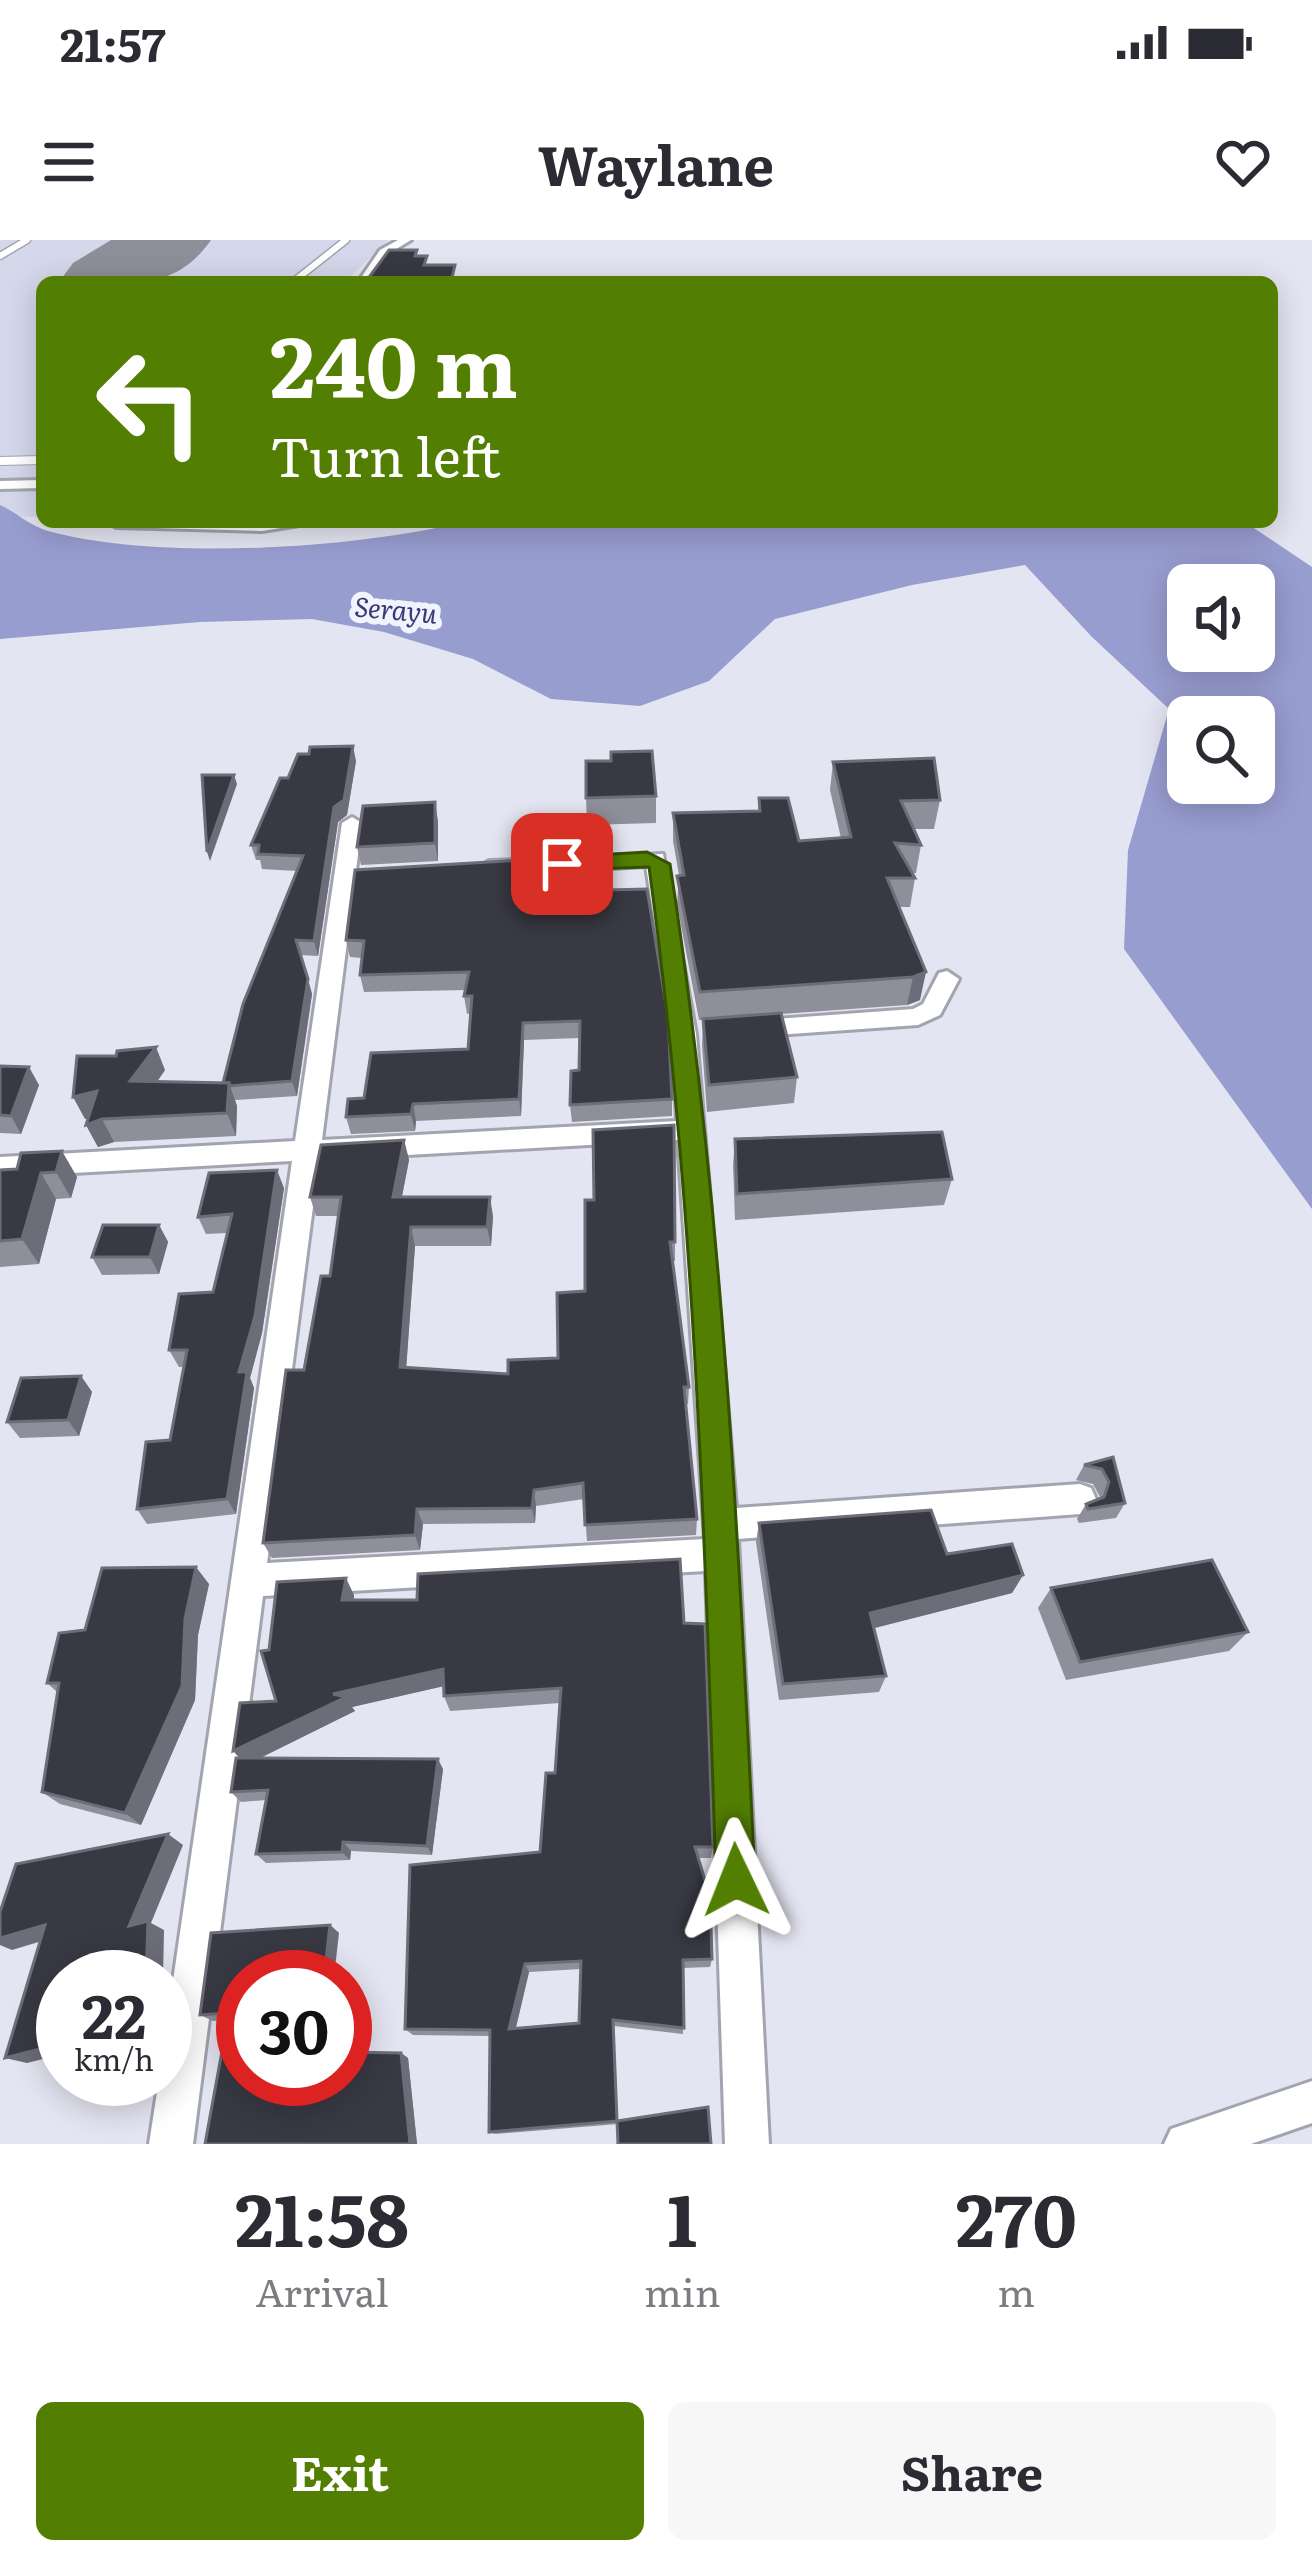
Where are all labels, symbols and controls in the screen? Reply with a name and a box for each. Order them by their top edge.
text: 21:57 [60,9,166,76]
text: Waylane [538,122,774,203]
icon: menu [36,129,102,195]
icon: heart [1210,129,1276,195]
text: 240 m [270,299,518,424]
icon: left [72,324,228,480]
text: Turn left [270,413,501,494]
map controls [1167,564,1275,804]
button: sound [1167,564,1275,672]
water label: Serayu [353,584,439,632]
button: search [1167,696,1275,804]
pin [511,813,613,915]
icon: arrive [529,831,595,897]
position arrow [673,1817,799,1943]
speed limit sign: 30 [216,1950,372,2106]
text: 22 [82,1968,146,2057]
text: km/h [74,2036,154,2080]
text: 21:58 [235,2162,409,2269]
text: 1 [667,2162,697,2269]
text: 270 [956,2162,1077,2269]
text: Arrival [255,2261,389,2319]
text: min [644,2261,721,2319]
text: m [997,2261,1035,2319]
button: Exit [36,2402,644,2540]
button: Share [668,2402,1276,2540]

